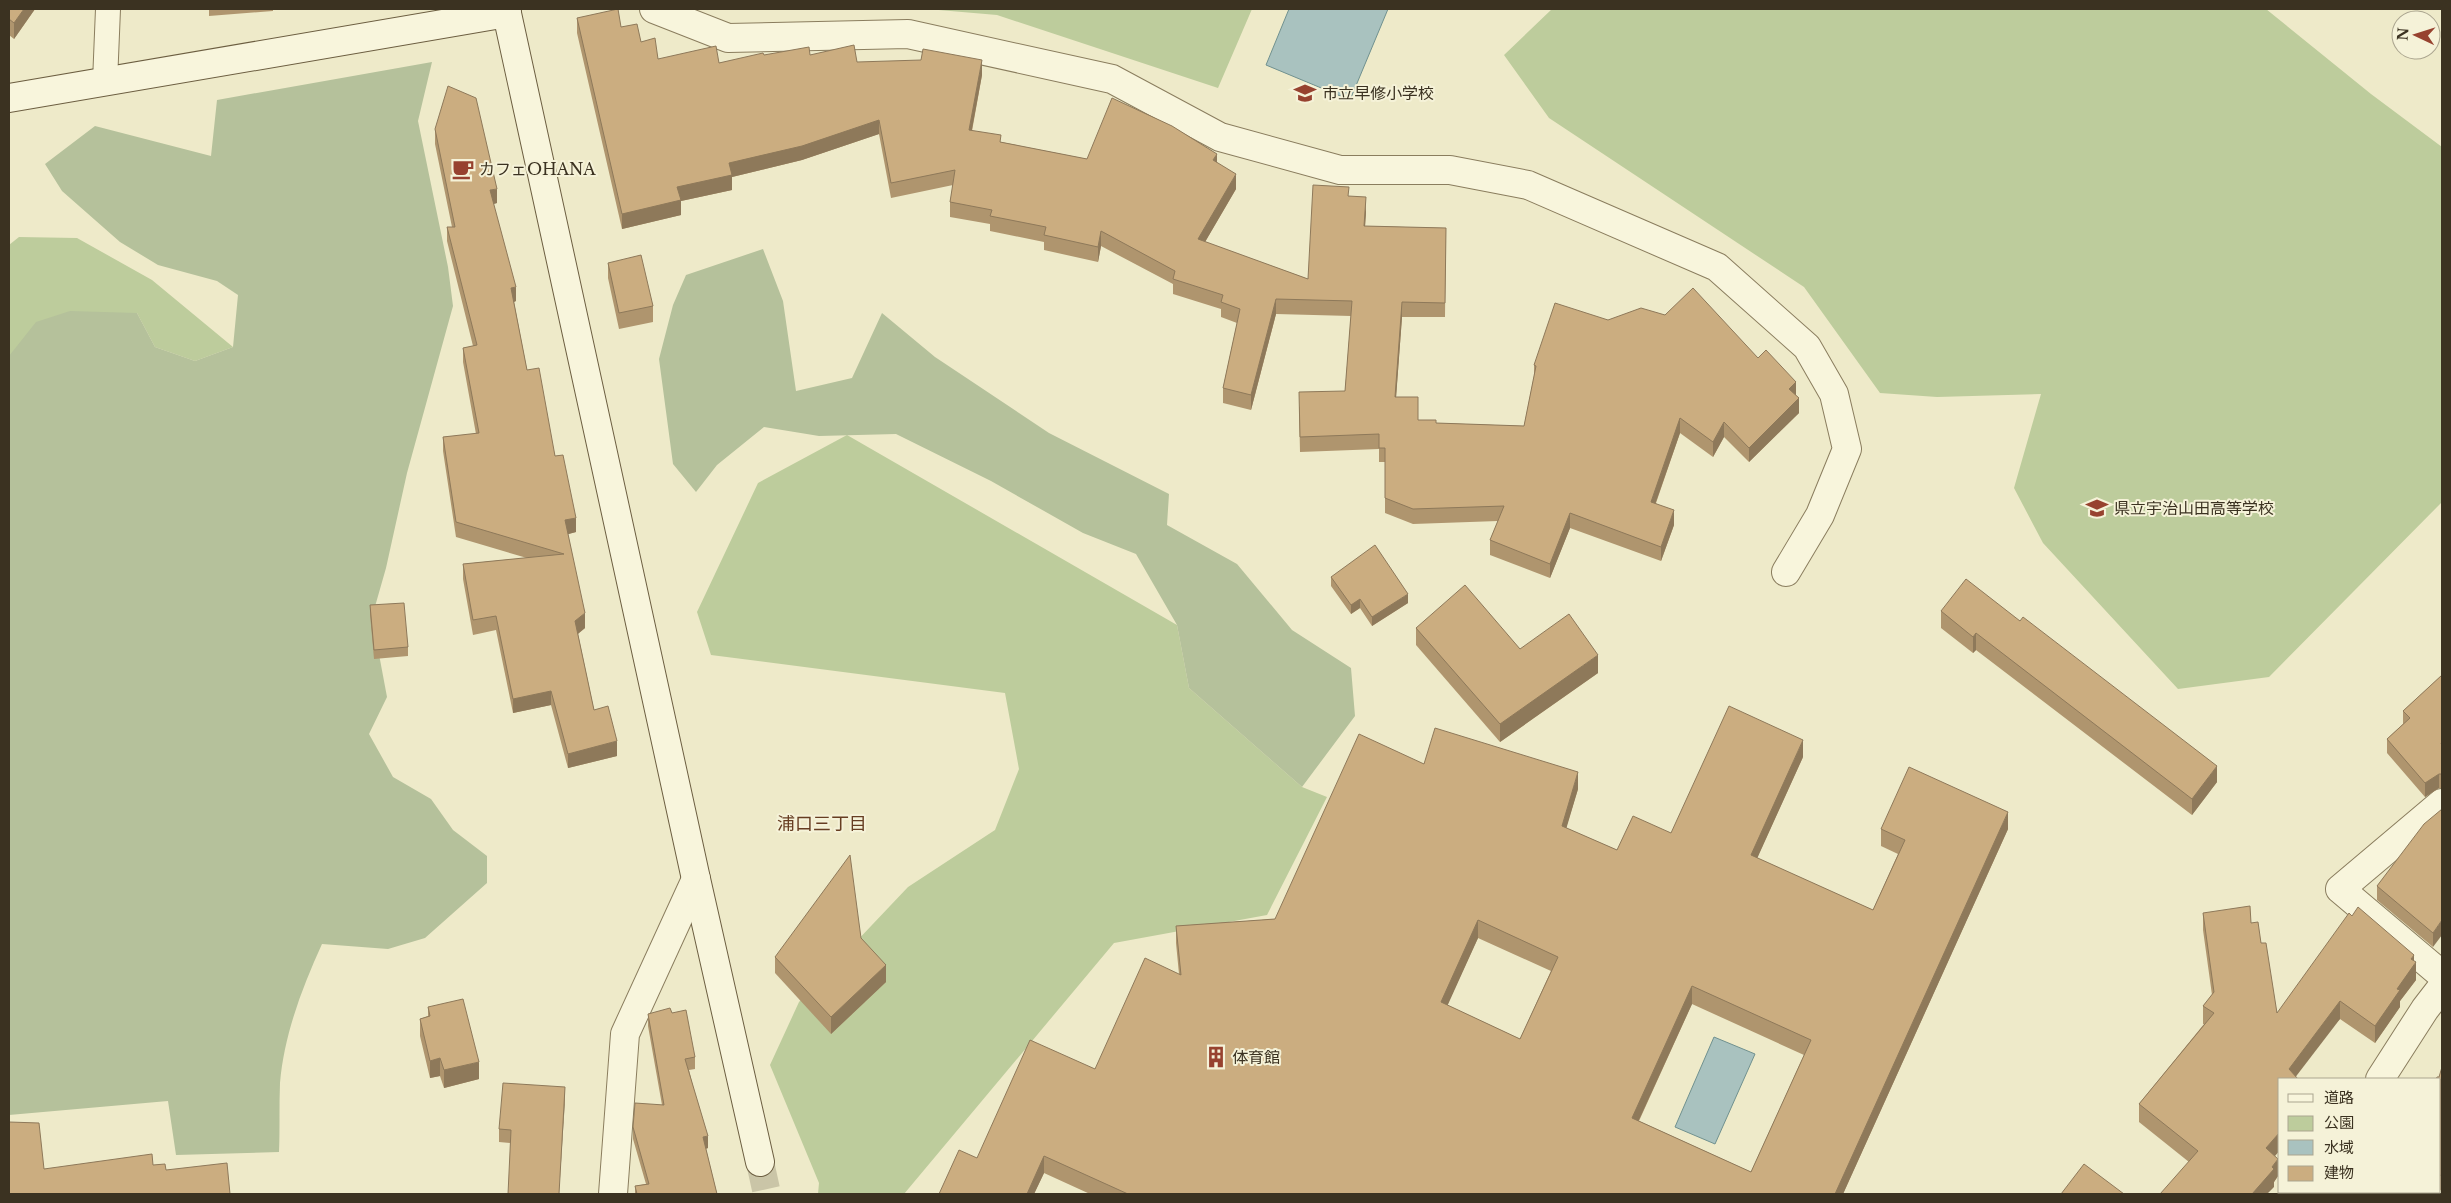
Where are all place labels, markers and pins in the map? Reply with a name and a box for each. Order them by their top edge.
school or university icon: 市立早修小学校 [1292,80,1318,106]
place label: 市立早修小学校 [1322,83,1434,103]
cafe icon: カフェOHANA [450,156,476,182]
place label: カフェOHANA [479,159,596,179]
school or university icon: 県立宇治山田高等学校 [2084,495,2110,521]
place label: 県立宇治山田高等学校 [2114,498,2274,518]
building icon: 体育館 [1203,1044,1229,1070]
place label: 体育館 [1232,1047,1280,1067]

